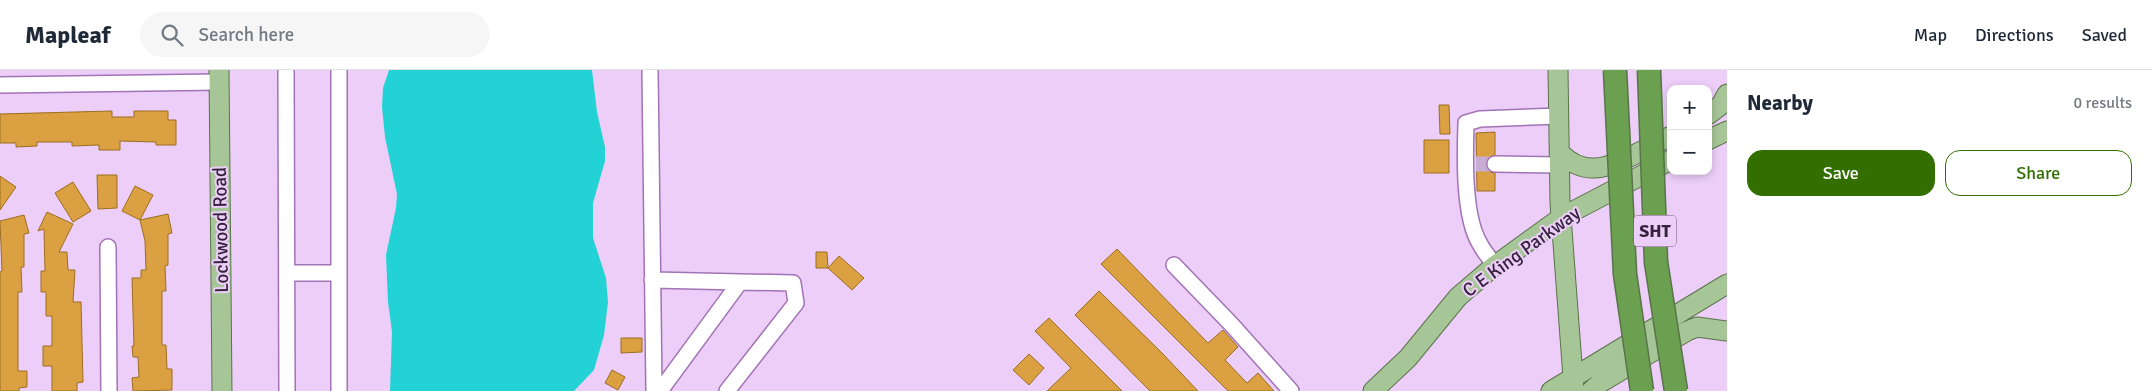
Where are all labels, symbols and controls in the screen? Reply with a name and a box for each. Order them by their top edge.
search box [140,12,490,57]
text: Mapleaf [25,20,110,50]
icon: search [158,21,186,49]
text: Search here [198,23,294,47]
text: Map [1914,24,1947,46]
text: Directions [1975,24,2054,46]
text: Saved [2082,24,2127,46]
map controls [1667,85,1712,175]
button: + [1667,85,1712,130]
text: Nearby [1747,90,1813,116]
text: 0 results [2073,93,2132,113]
button: − [1667,130,1712,175]
button: Save [1747,150,1935,196]
button: Share [1945,150,2132,196]
street label: Lockwood Road [208,167,234,293]
street label: C E King Parkway [1458,201,1585,303]
road number: SHT [1634,216,1676,247]

